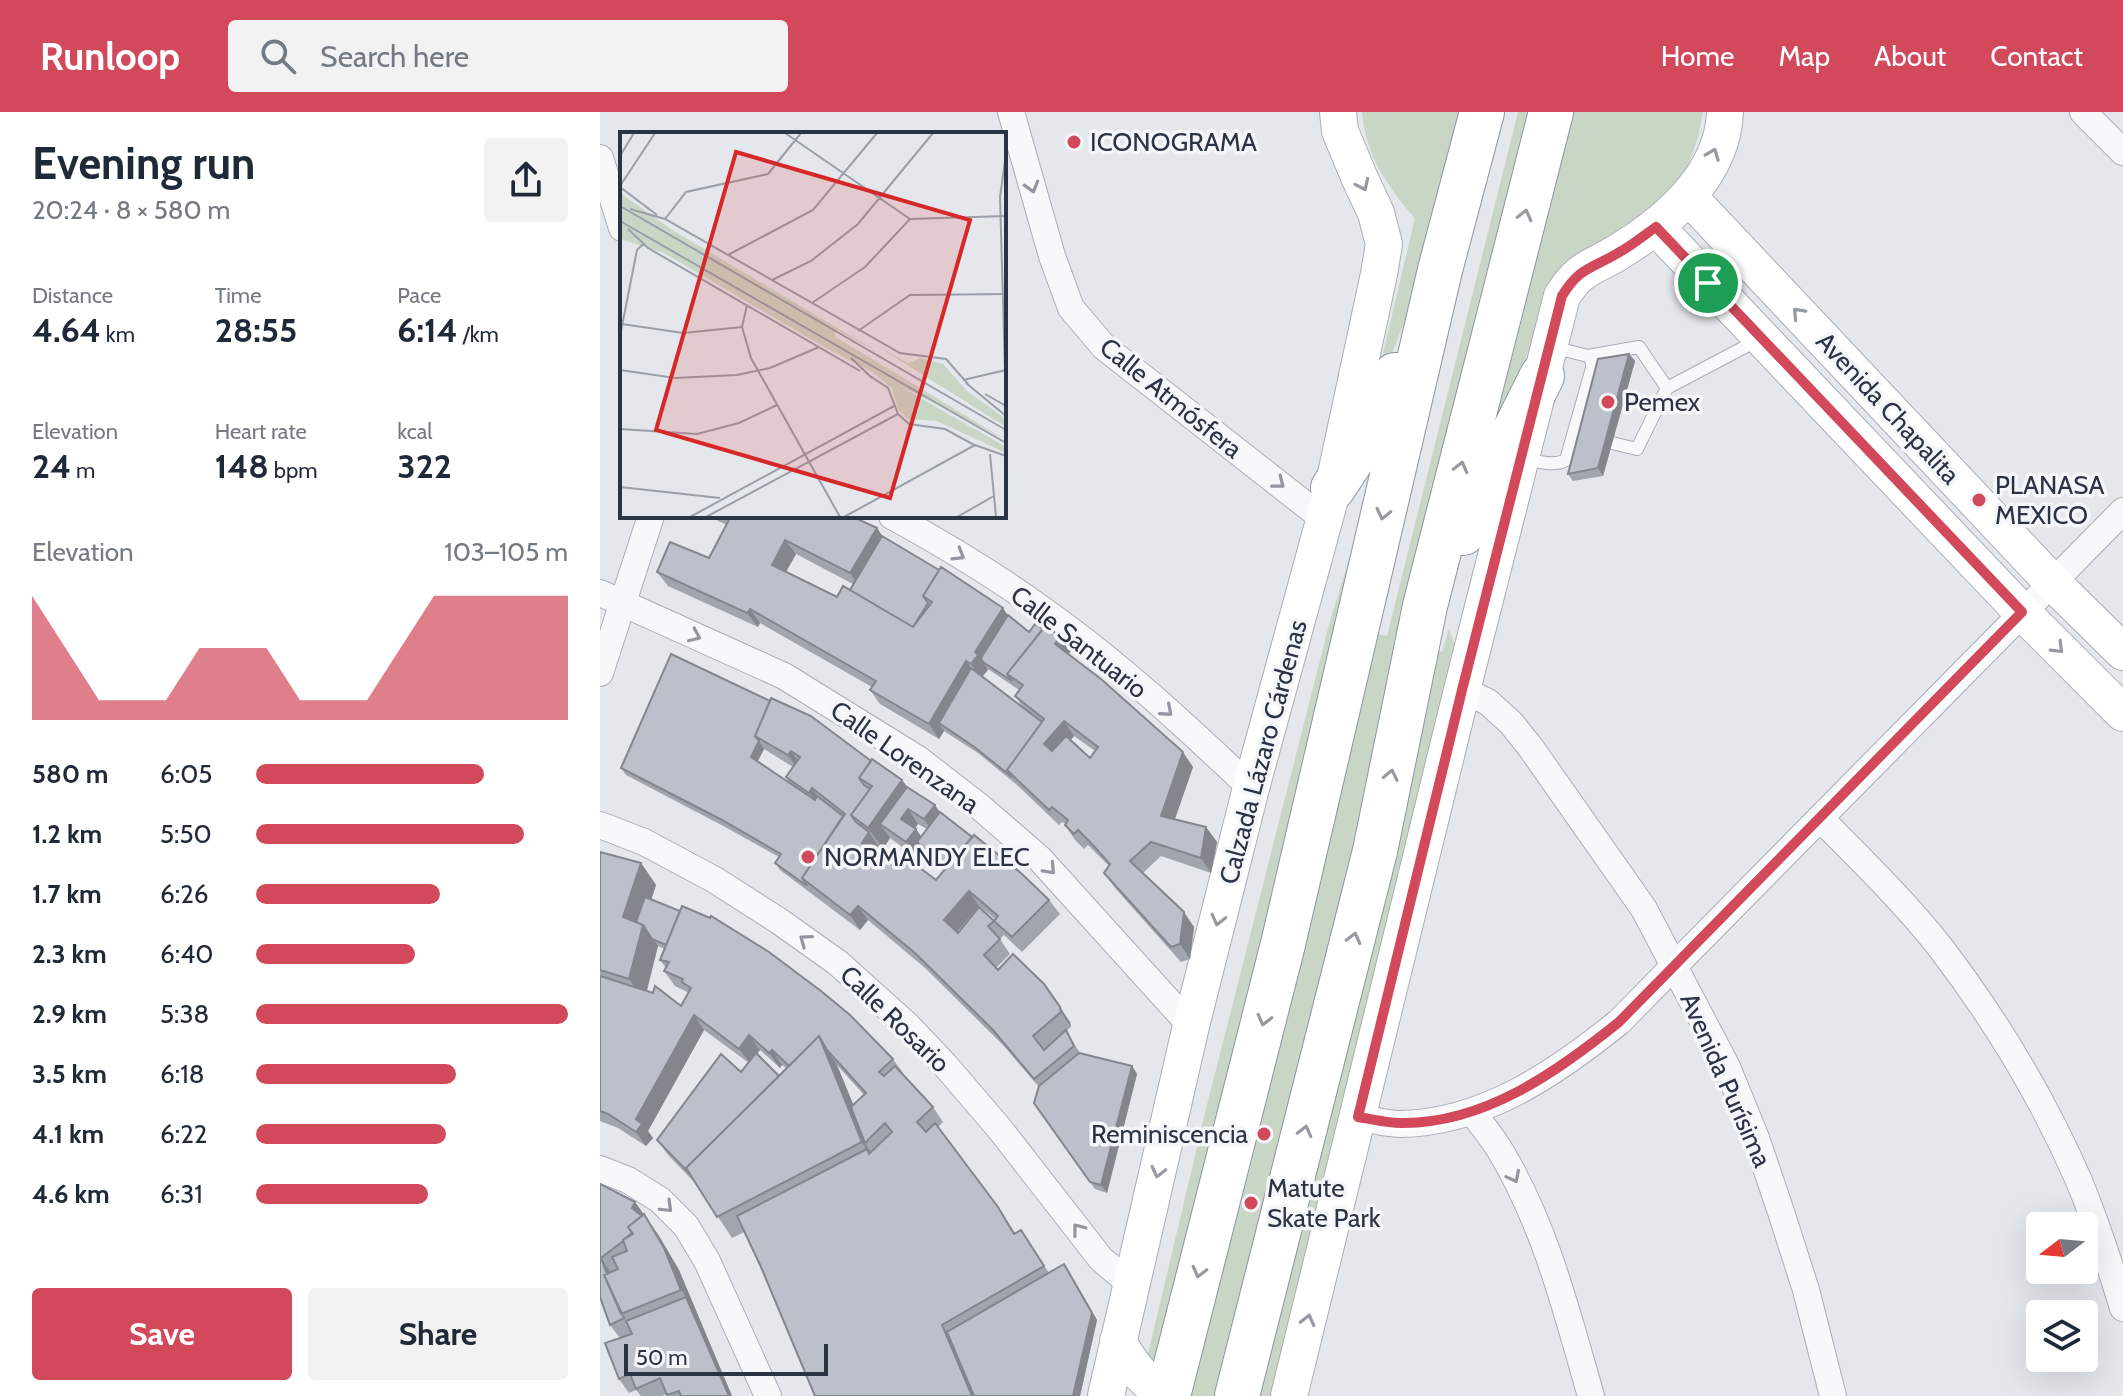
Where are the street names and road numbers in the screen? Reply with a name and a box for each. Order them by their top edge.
street label: Avenida Chapalita [1809,325,1967,491]
street label: Calle Atmósfera [1093,331,1249,465]
street label: Calle Santuario [1004,579,1154,705]
street label: Calzada Lázaro Cárdenas [1212,616,1314,888]
street label: Calle Lorenzana [824,694,986,820]
street label: Calle Rosario [833,959,957,1079]
street label: Avenida Purísima [1673,988,1779,1173]

